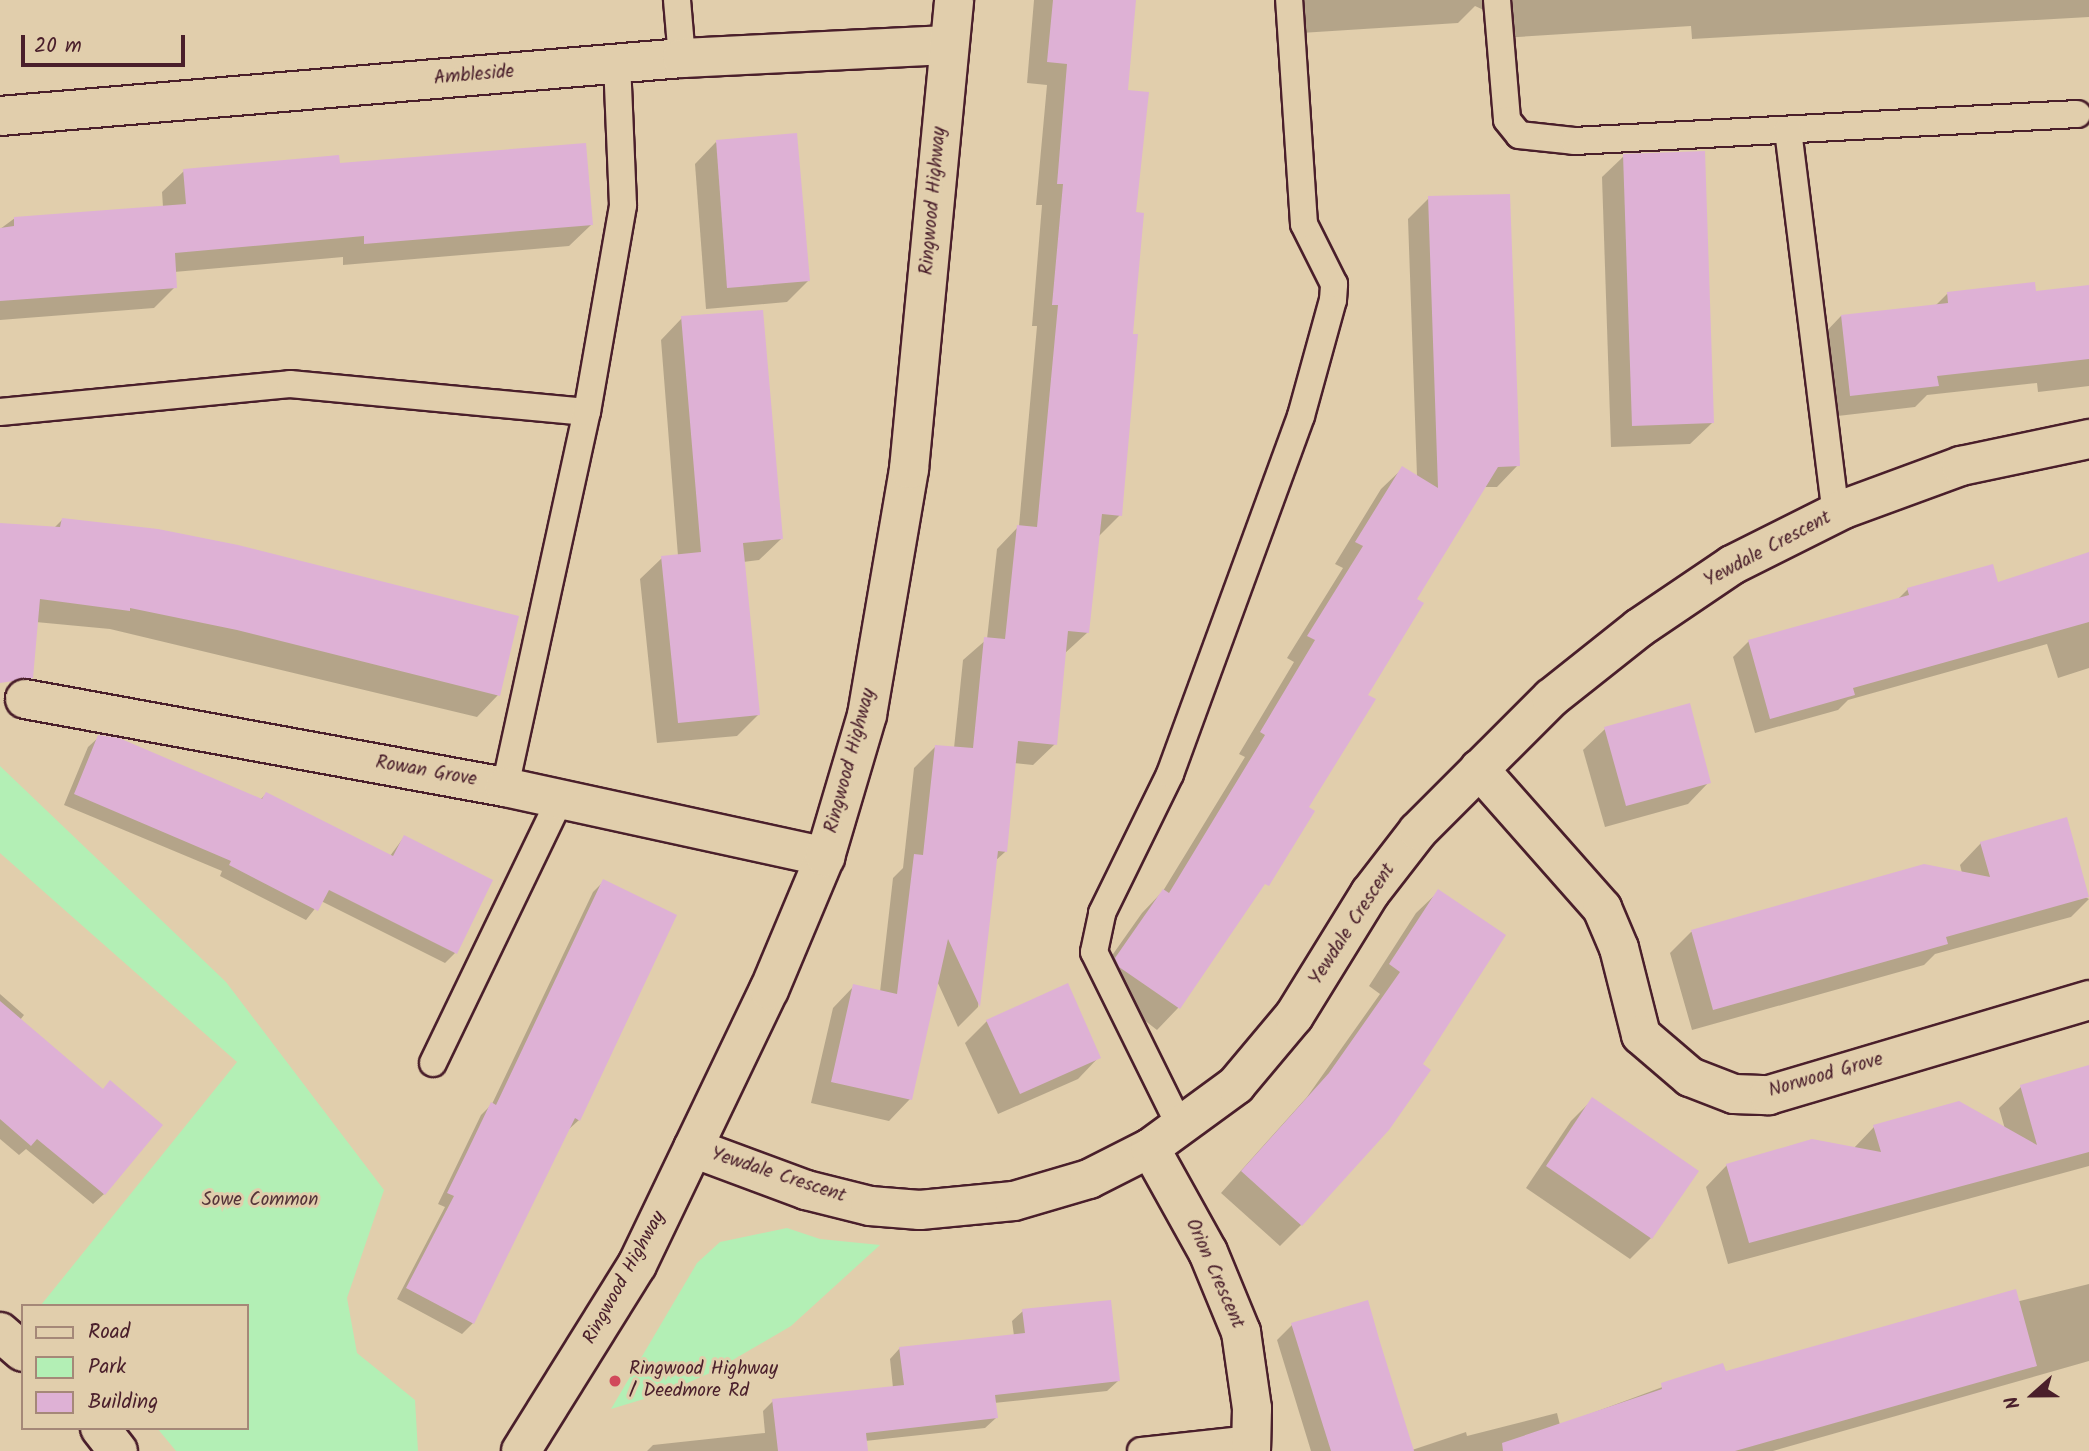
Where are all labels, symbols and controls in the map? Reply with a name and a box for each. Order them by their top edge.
scale bar [24,21,189,65]
text: 20 m [34,30,82,63]
street label: Ambleside [433,61,515,91]
street label: Ringwood Highway [916,126,952,276]
street label: Yewdale Crescent [1701,507,1835,593]
street label: Ringwood Highway [821,686,881,836]
street label: Rowan Grove [374,752,478,792]
street label: Yewdale Crescent [1305,860,1401,990]
street label: Norwood Grove [1766,1049,1886,1103]
street label: Yewdale Crescent [708,1143,848,1209]
park label: Sowe Common [202,1190,318,1212]
street label: Ringwood Highway [579,1207,671,1349]
street label: Orion Crescent [1180,1216,1248,1332]
legend [21,1304,248,1430]
text: Road [88,1316,130,1349]
text: Park [88,1351,126,1384]
place label: Ringwood Highway / Deedmore Rd [629,1359,778,1403]
north arrow [1998,1360,2068,1430]
marker: Ringwood Highway / Deedmore Rd [607,1373,623,1389]
text: Building [88,1386,158,1419]
text: N [1997,1392,2030,1414]

